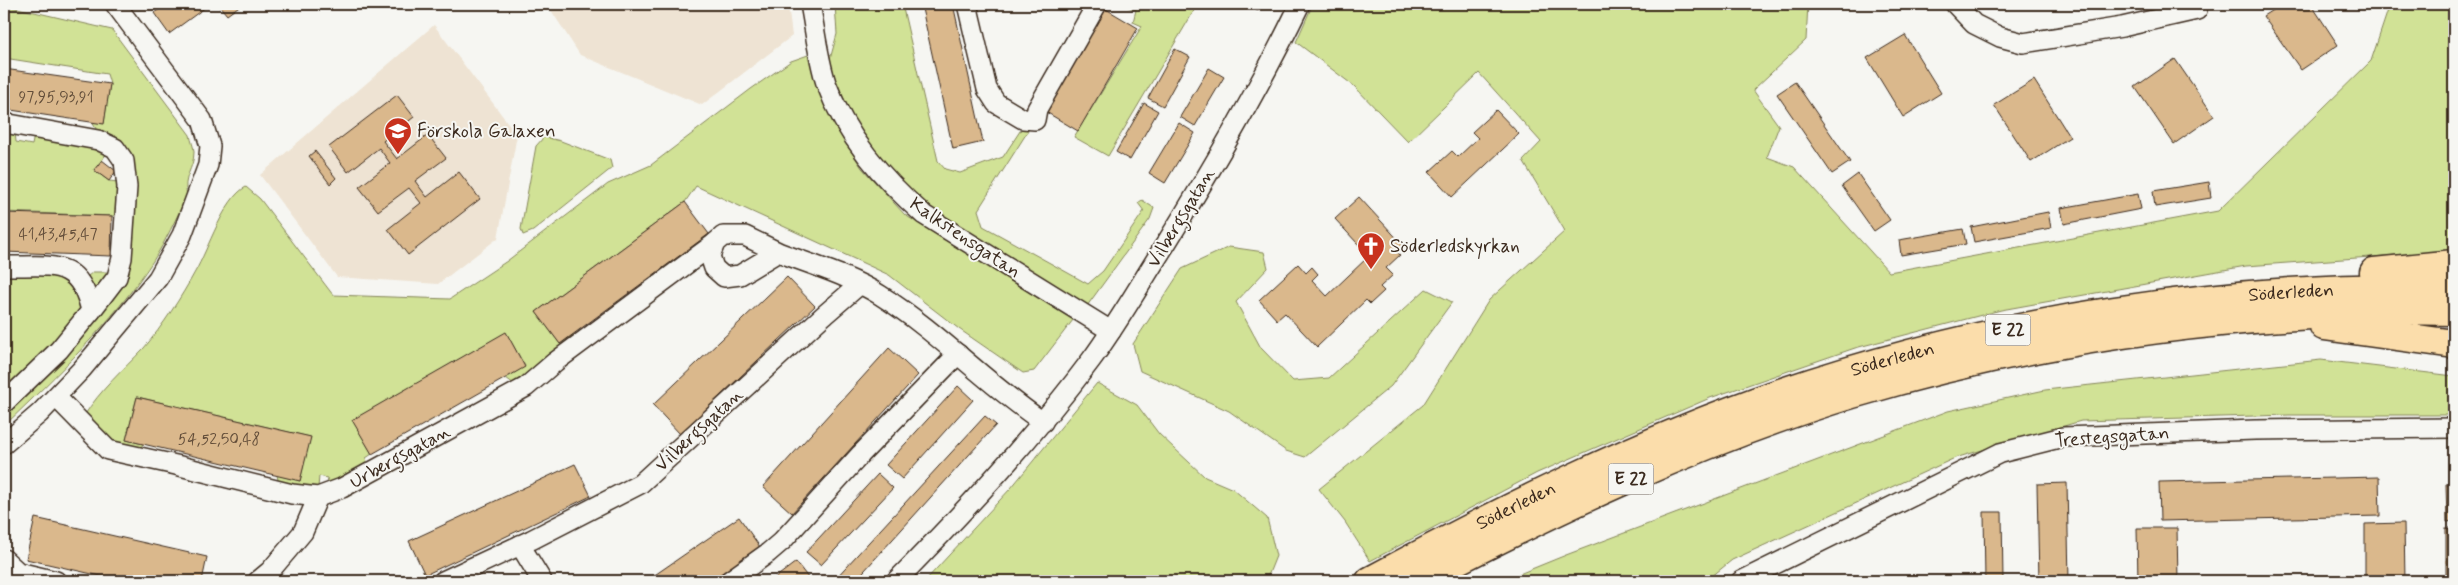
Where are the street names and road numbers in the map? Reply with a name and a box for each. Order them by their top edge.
street label: Vilbergsgatan [1141,163,1223,274]
street label: Kalkstensgatan [903,192,1025,286]
street label: Söderleden [2247,277,2334,308]
road number: E 22 [1986,314,2030,346]
street label: Söderleden [1847,336,1937,382]
street label: Vilbergsgatan [650,383,751,480]
street label: Urbergsgatan [345,419,456,498]
street label: Trestegsgatan [2054,421,2170,455]
road number: E 22 [1608,464,1654,494]
street label: Söderleden [1472,476,1560,536]

